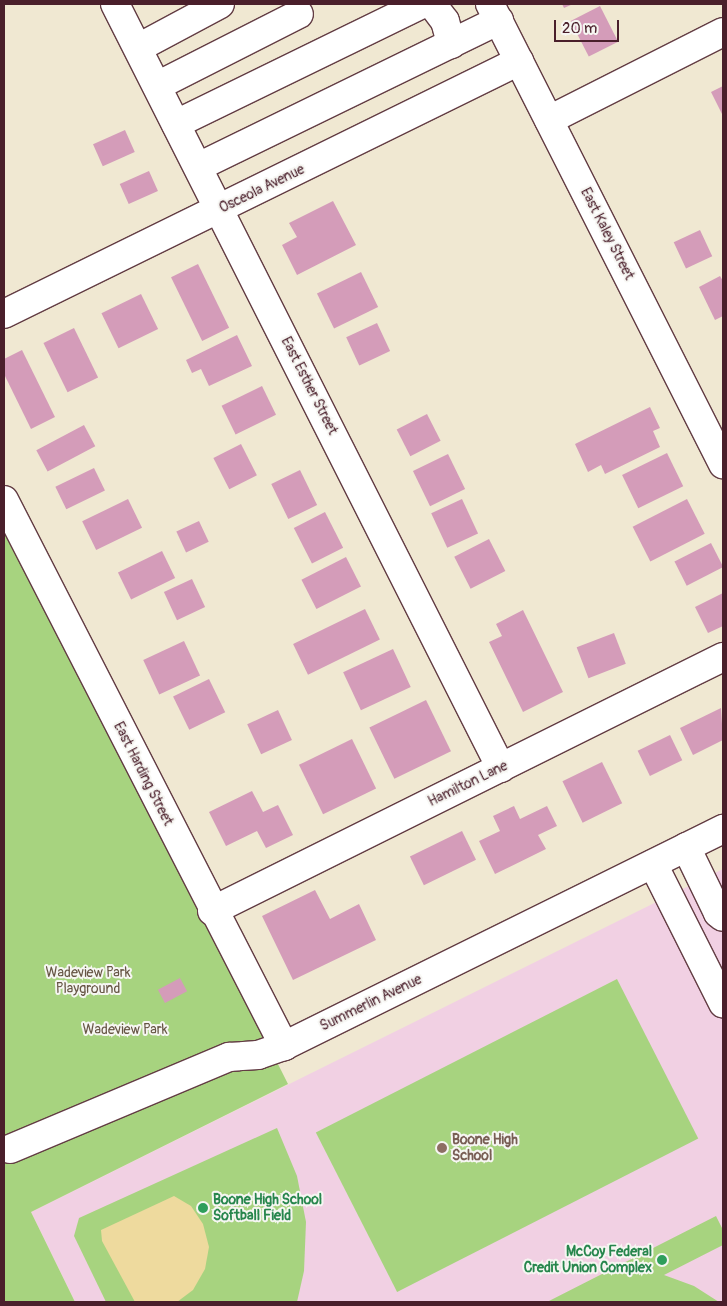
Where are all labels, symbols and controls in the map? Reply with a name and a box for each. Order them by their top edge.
scale bar [557,10,622,42]
text: 20 m [562,19,597,38]
street label: Osceola Avenue [217,161,307,217]
street label: East Kaley Street [577,185,637,283]
street label: East Esther Street [277,334,341,438]
street label: East Harding Street [110,719,176,829]
street label: Hamilton Lane [425,758,511,810]
park label: Wadeview Park Playground [45,965,131,998]
street label: Summerlin Avenue [317,971,425,1035]
park label: Wadeview Park [82,1022,168,1038]
place label: Boone High School [452,1132,518,1164]
marker: Boone High School [436,1142,448,1154]
place label: Boone High School Softball Field [213,1192,322,1224]
marker: Boone High School Softball Field [197,1202,209,1214]
place label: McCoy Federal Credit Union Complex [524,1244,652,1276]
marker: McCoy Federal Credit Union Complex [656,1254,668,1266]

